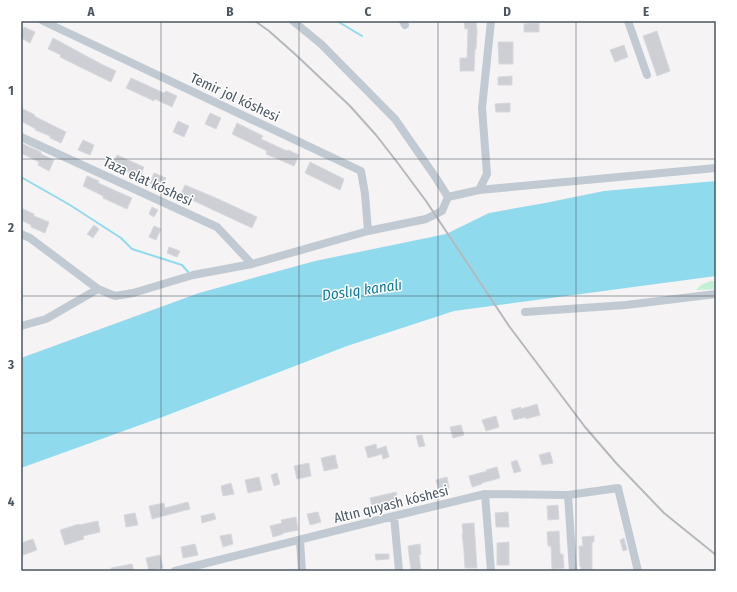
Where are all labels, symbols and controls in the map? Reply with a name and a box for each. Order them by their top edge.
text: A [86,4,95,19]
text: B [226,4,234,19]
text: C [365,4,372,19]
text: D [503,4,511,19]
text: E [643,4,649,19]
street label: Temir jol kóshesi [187,69,282,126]
text: 1 [8,83,14,98]
street label: Taza elat kóshesi [100,153,195,210]
text: 2 [7,220,14,235]
water label: Doslıq kanalı [321,275,403,305]
text: 3 [7,357,14,372]
street label: Altın quyash kóshesi [332,482,450,527]
text: 4 [8,494,15,509]

